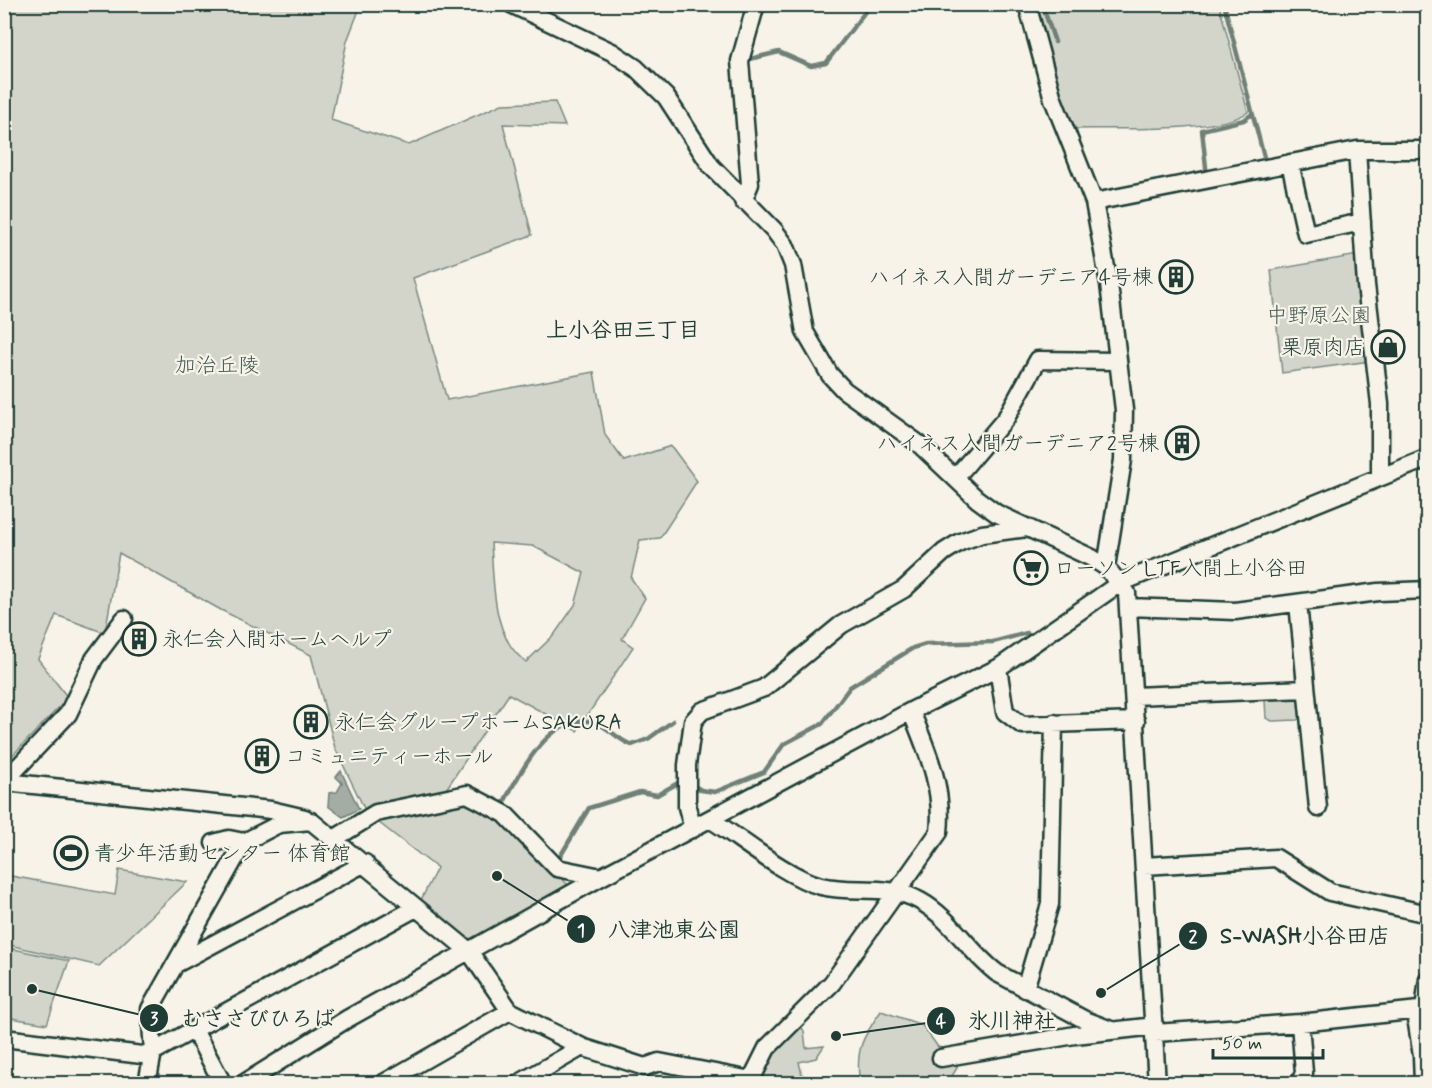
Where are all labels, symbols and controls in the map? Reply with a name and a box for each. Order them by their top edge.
building icon: ハイネス入間ガーデニア4号棟 [1158,259,1194,295]
place label: ハイネス入間ガーデニア4号棟 [869,264,1153,292]
park label: 中野原公園 [1267,302,1372,330]
district label: 上小谷田三丁目 [546,317,700,345]
shop icon: 栗原肉店 [1370,329,1406,365]
place label: 栗原肉店 [1281,334,1365,362]
park label: 加治丘陵 [175,352,259,380]
building icon: ハイネス入間ガーデニア2号棟 [1164,425,1200,461]
place label: ハイネス入間ガーデニア2号棟 [877,430,1159,458]
supermarket icon: ローソン LTF入間上小谷田 [1013,550,1049,586]
place label: ローソン LTF入間上小谷田 [1054,555,1307,583]
building icon: 永仁会入間ホームヘルプ [121,621,157,657]
place label: 永仁会入間ホームヘルプ [162,626,392,654]
building icon: 永仁会グループホームSAKURA [293,704,329,740]
place label: 永仁会グループホームSAKURA [334,709,623,737]
building icon: コミュニティーホール [244,738,280,774]
place label: コミュニティーホール [285,743,494,771]
sports icon: 青少年活動センター 体育館 [53,835,89,871]
place label: 青少年活動センター 体育館 [94,840,351,868]
callout: 八津池東公園 [566,909,752,949]
callout: S-WASH小谷田店 [1178,916,1402,956]
text: 八津池東公園 [608,917,740,945]
text: 1 [577,919,585,943]
text: S-WASH小谷田店 [1220,923,1390,951]
text: 2 [1189,925,1198,949]
callout: むささびひろば [139,998,347,1038]
callout: 氷川神社 [926,1001,1068,1041]
text: むささびひろば [181,1006,335,1034]
text: 3 [150,1007,159,1031]
text: 氷川神社 [968,1008,1056,1036]
text: 4 [936,1010,947,1034]
scale bar [1213,1022,1322,1060]
text: 50 m [1222,1032,1262,1056]

